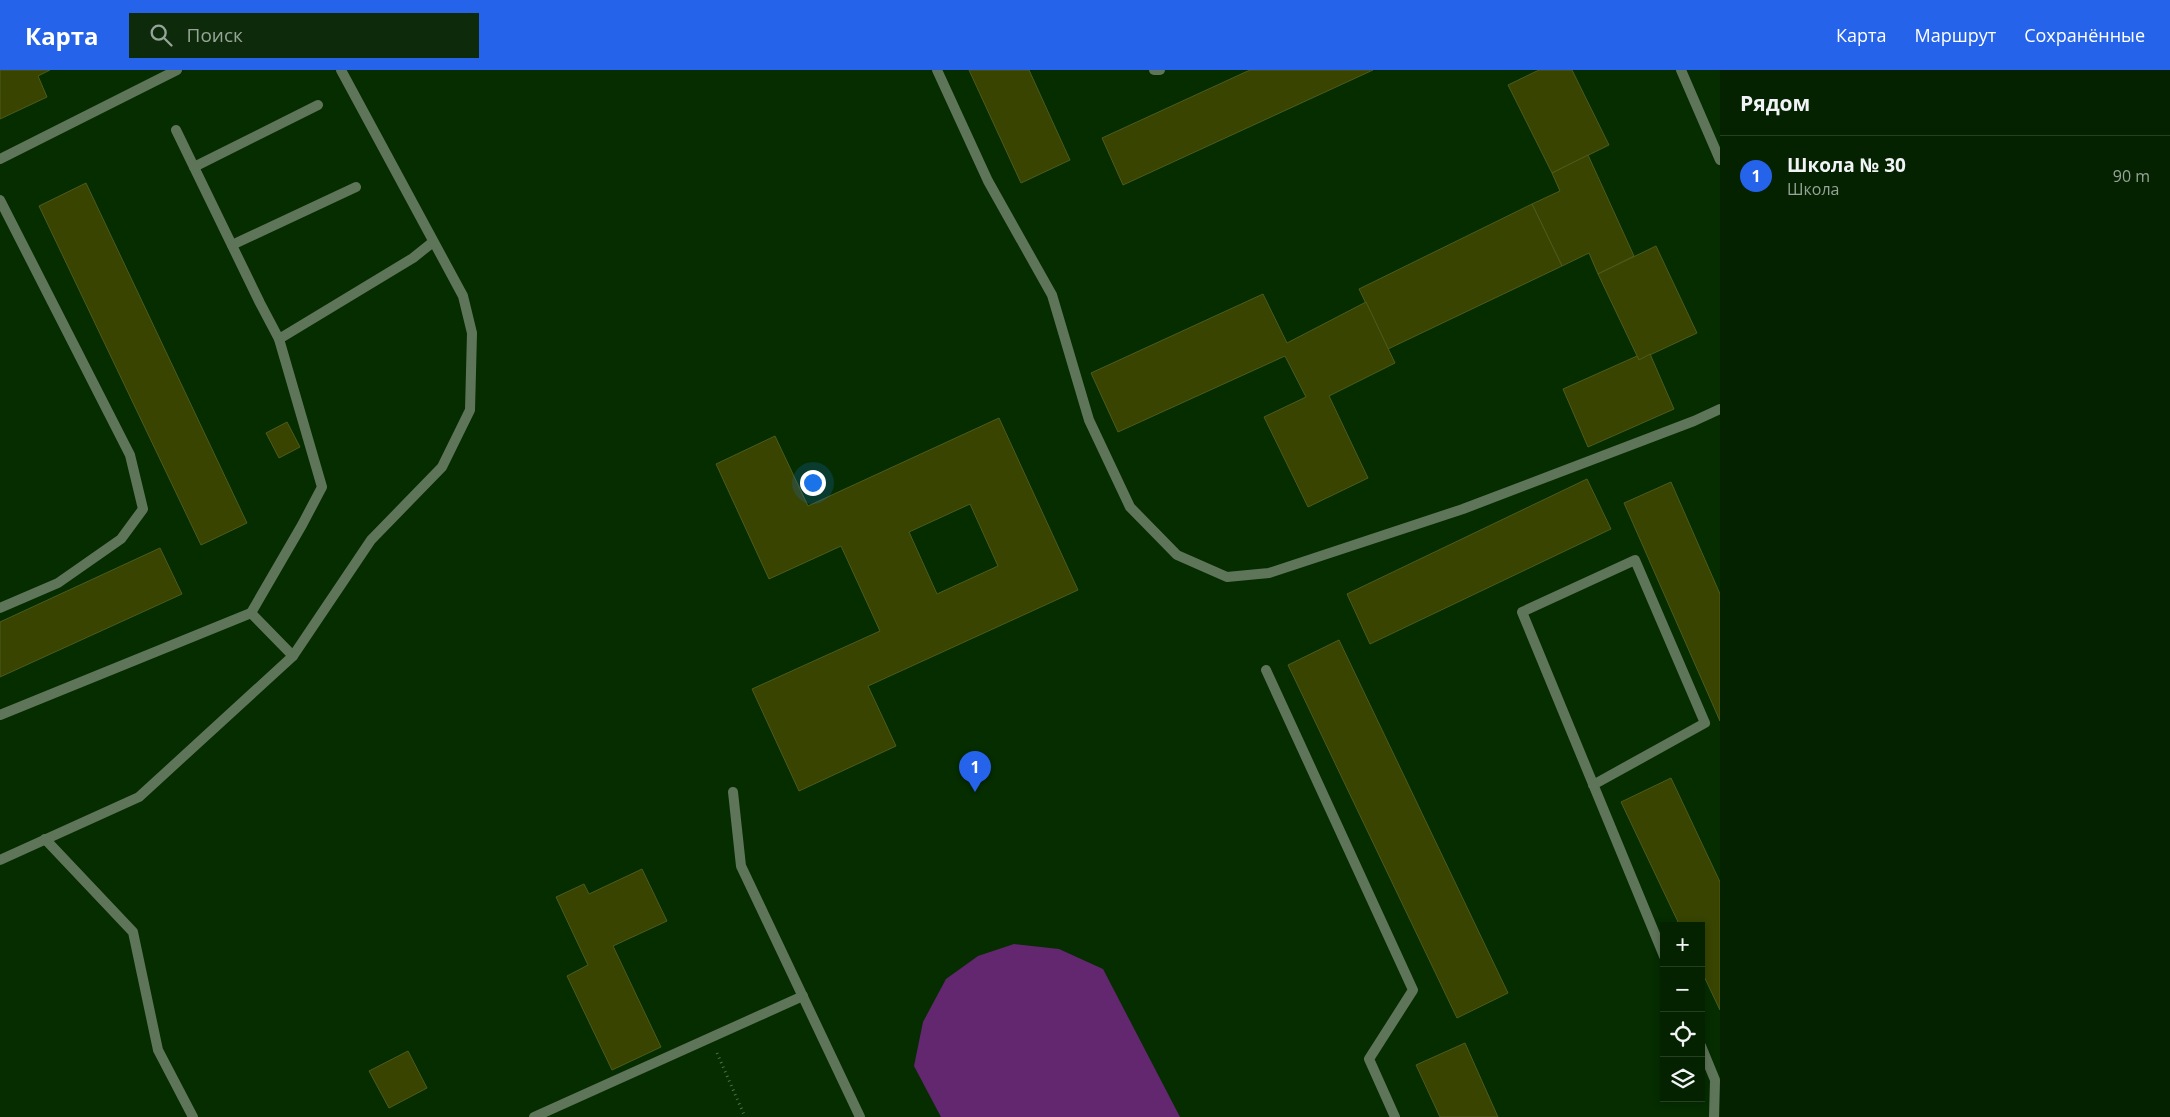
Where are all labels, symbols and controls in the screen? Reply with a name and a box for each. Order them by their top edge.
search box [129,13,479,58]
text: Карта [25,19,99,52]
icon: search [147,21,175,49]
text: Поиск [187,22,243,48]
text: Карта [1836,23,1886,47]
text: Маршрут [1914,23,1996,47]
text: Сохранённые [2024,23,2145,47]
text: Рядом [1740,89,1810,117]
text: Школа № 30 [1787,152,1906,178]
text: 1 [1751,165,1761,187]
text: 90 m [2113,165,2150,187]
text: Школа [1787,178,1839,200]
your location [800,470,826,496]
pin: 1 [959,751,991,792]
map controls [1660,922,1705,1102]
button: + [1660,922,1705,967]
button: − [1660,967,1705,1012]
button: locate [1660,1012,1705,1057]
button: layers [1660,1057,1705,1102]

